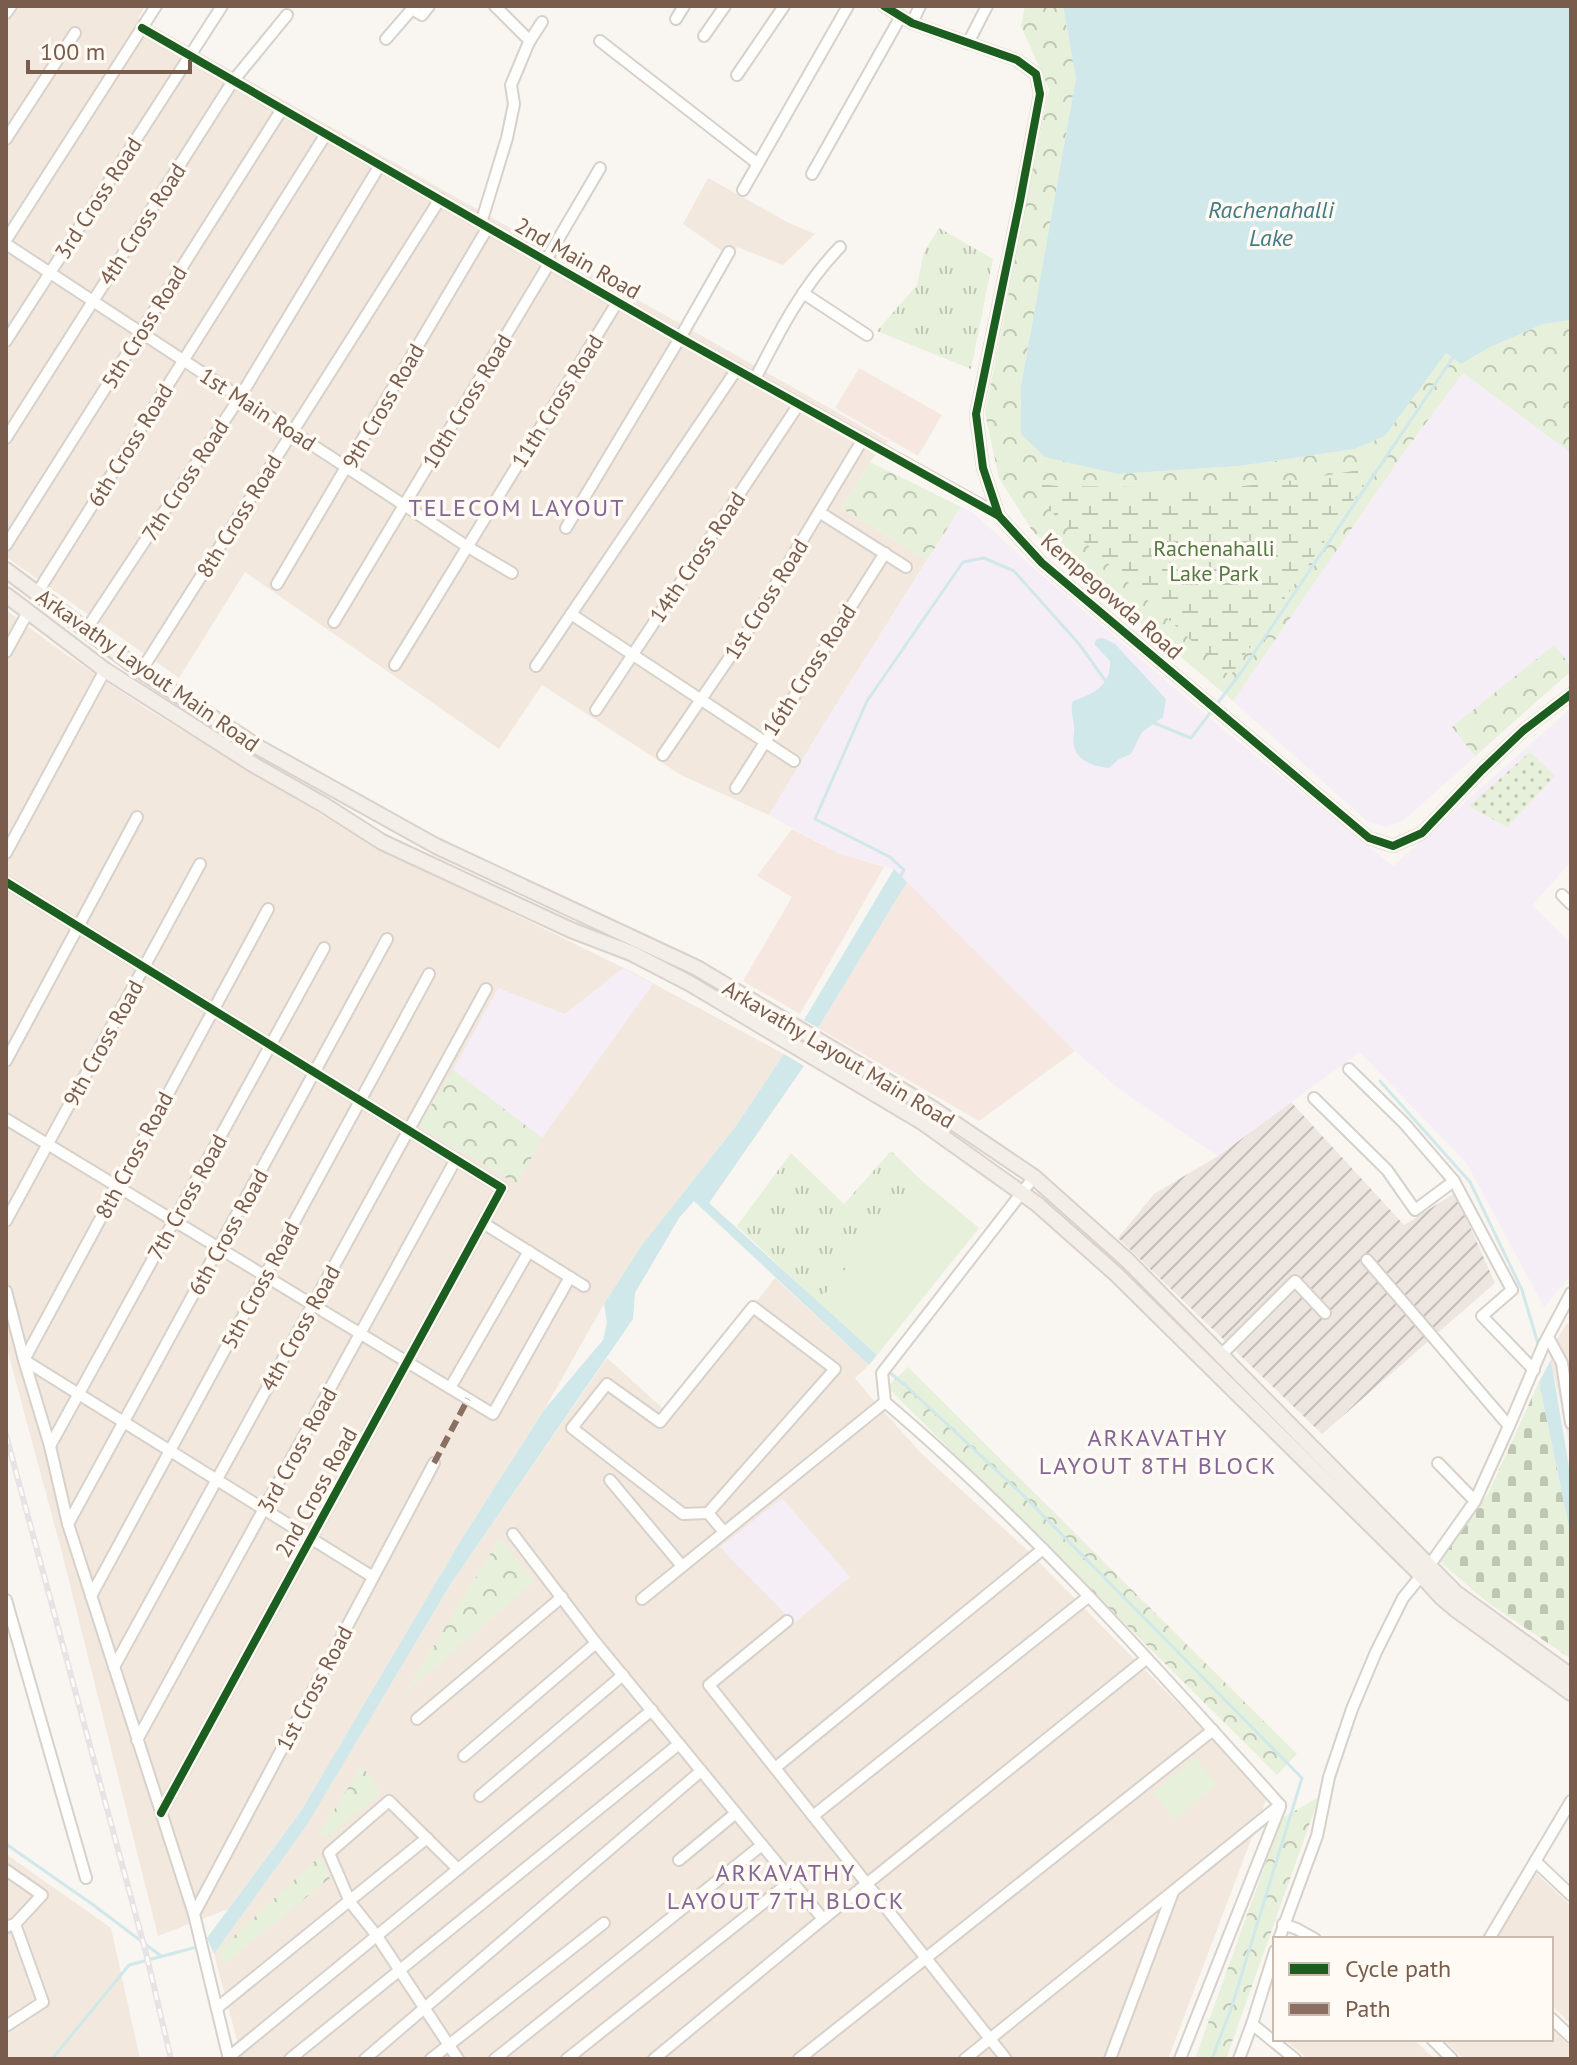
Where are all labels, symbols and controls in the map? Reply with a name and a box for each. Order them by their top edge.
scale bar [28,24,190,74]
text: 100 m [40,36,105,67]
street label: 3rd Cross Road [48,132,148,264]
street label: 4th Cross Road [92,158,192,290]
water label: Rachenahalli Lake [1208,194,1335,253]
street label: 2nd Main Road [510,211,646,305]
street label: 5th Cross Road [95,260,193,394]
street label: 10th Cross Road [416,329,518,473]
street label: 11th Cross Road [505,329,609,473]
street label: 9th Cross Road [336,338,430,474]
street label: 1st Main Road [194,361,322,457]
street label: 6th Cross Road [81,378,179,512]
street label: 7th Cross Road [135,414,235,546]
street label: 8th Cross Road [190,449,288,583]
street label: 14th Cross Road [643,486,751,628]
district label: TELECOM LAYOUT [408,492,626,523]
street label: Kempegowda Road [1035,527,1189,665]
street label: 1st Cross Road [718,533,814,665]
park label: Rachenahalli Lake Park [1153,534,1275,587]
street label: Arkavathy Layout Main Road [31,582,265,758]
street label: 16th Cross Road [756,599,862,741]
street label: Arkavathy Layout Main Road [718,974,960,1134]
street label: 9th Cross Road [57,975,149,1111]
street label: 8th Cross Road [89,1087,179,1223]
street label: 7th Cross Road [141,1129,233,1265]
street label: 6th Cross Road [182,1164,274,1300]
street label: 5th Cross Road [215,1217,305,1353]
street label: 4th Cross Road [254,1260,346,1396]
street label: 3rd Cross Road [251,1382,343,1518]
street label: 2nd Cross Road [269,1422,363,1562]
district label: ARKAVATHY LAYOUT 8TH BLOCK [1039,1422,1277,1481]
street label: 1st Cross Road [269,1621,359,1755]
district label: ARKAVATHY LAYOUT 7TH BLOCK [667,1857,905,1916]
legend [1273,1937,1553,2041]
text: Cycle path [1345,1953,1451,1984]
text: Path [1345,1993,1391,2024]

